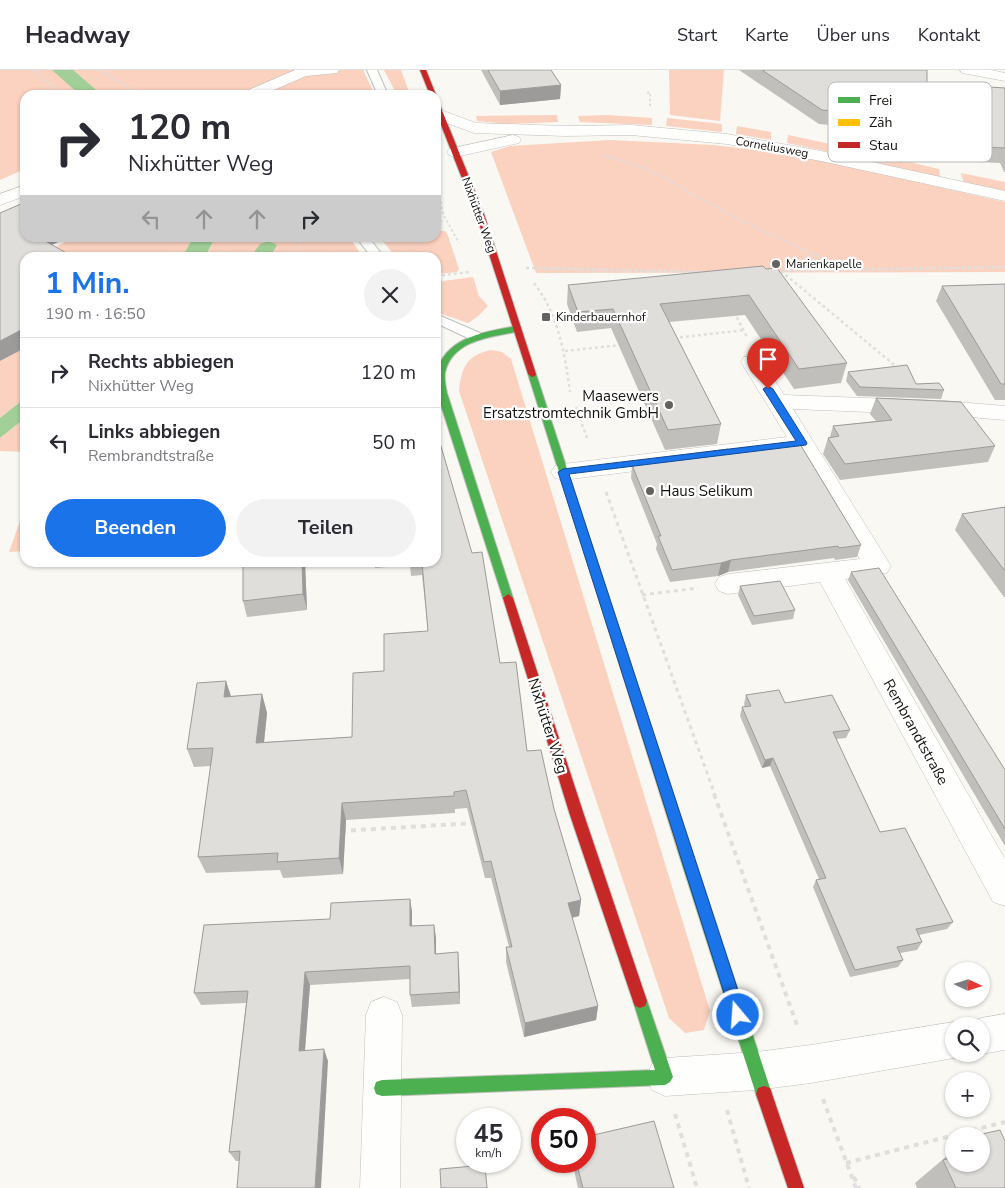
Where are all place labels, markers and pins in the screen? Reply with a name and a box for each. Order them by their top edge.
place label: Marienkapelle [786,256,862,272]
marker: Marienkapelle [770,258,782,270]
place label: Kinderbauernhof [556,309,647,325]
marker: Kinderbauernhof [540,311,552,323]
pin [747,338,789,389]
place label: Maasewers Ersatzstromtechnik GmbH [483,386,659,423]
marker: Maasewers Ersatzstromtechnik GmbH [663,399,675,411]
place label: Haus Selikum [660,481,753,501]
marker: Haus Selikum [644,485,656,497]

